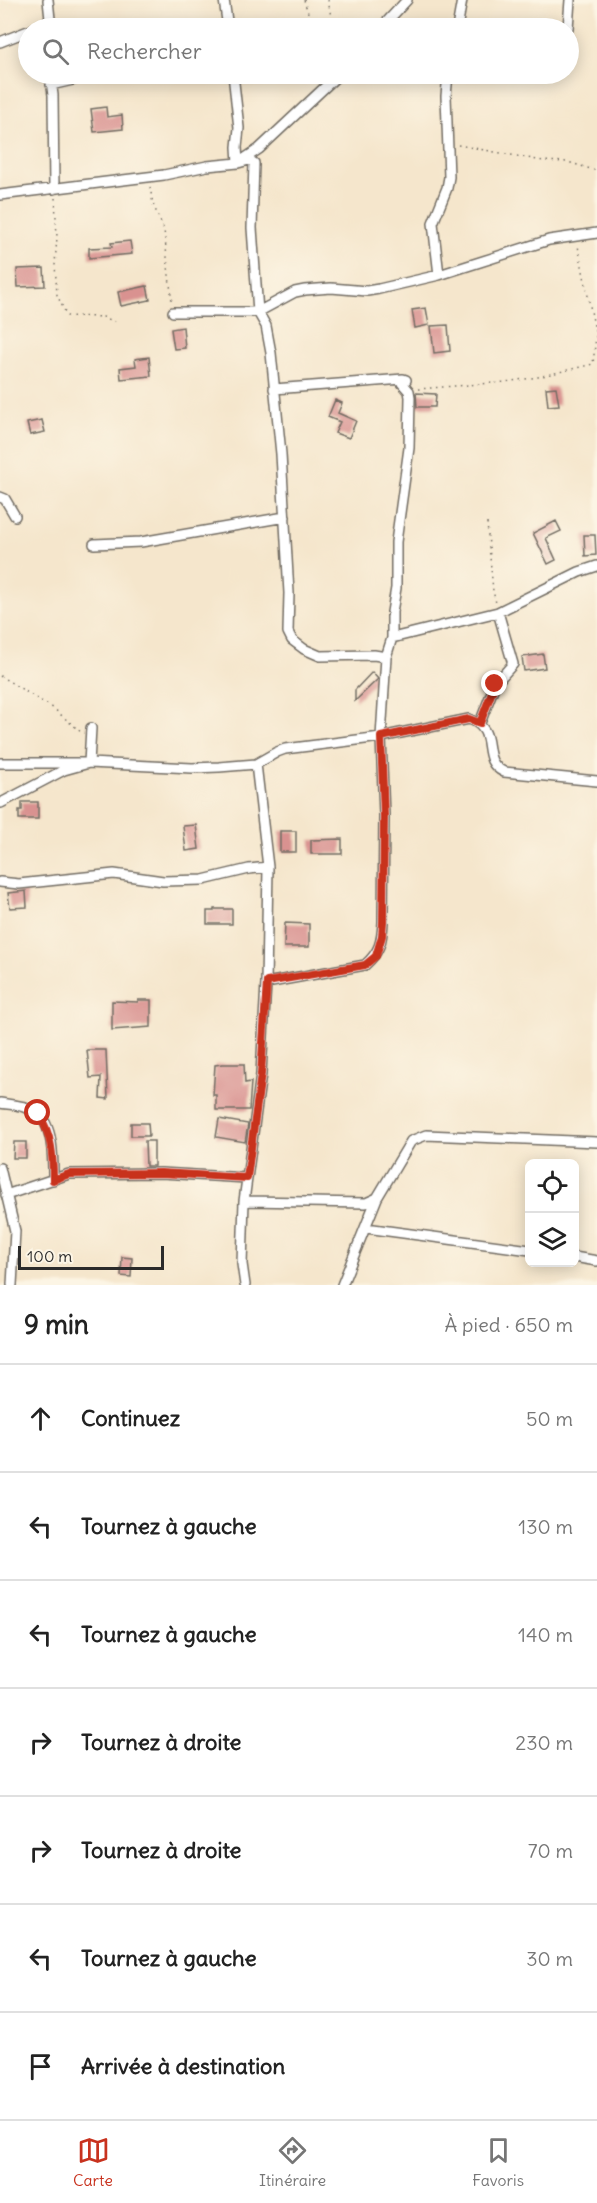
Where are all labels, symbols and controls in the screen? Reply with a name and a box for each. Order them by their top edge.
search box [18,18,579,84]
icon: search [39,35,72,68]
text: Rechercher [87,37,202,65]
route end [481,670,507,696]
route start [24,1099,50,1125]
map controls [525,1159,579,1267]
button: locate [525,1159,579,1213]
button: layers [525,1213,579,1267]
scale bar [18,1243,164,1270]
text: 100 m [27,1246,72,1266]
text: 9 min [24,1308,89,1341]
text: À pied · 650 m [445,1312,573,1337]
icon: ahead [24,1402,57,1435]
text: Continuez [81,1404,180,1432]
text: 50 m [526,1406,573,1431]
icon: left [24,1510,57,1543]
text: Tournez à gauche [81,1512,257,1540]
text: 130 m [518,1514,573,1539]
icon: left [24,1618,57,1651]
text: Tournez à gauche [81,1620,257,1648]
text: 140 m [518,1622,573,1647]
icon: right [24,1726,57,1759]
text: Tournez à droite [81,1728,241,1756]
text: 230 m [515,1730,573,1755]
icon: right [24,1834,57,1867]
text: Tournez à droite [81,1836,241,1864]
text: 70 m [528,1838,573,1863]
icon: left [24,1942,57,1975]
text: Tournez à gauche [81,1944,257,1972]
text: 30 m [526,1946,573,1971]
icon: arrive [24,2050,57,2083]
text: Arrivée à destination [81,2052,285,2080]
tab: Carte [73,2134,113,2190]
tab: Itinéraire [259,2134,326,2190]
tab: Favoris [472,2134,524,2190]

